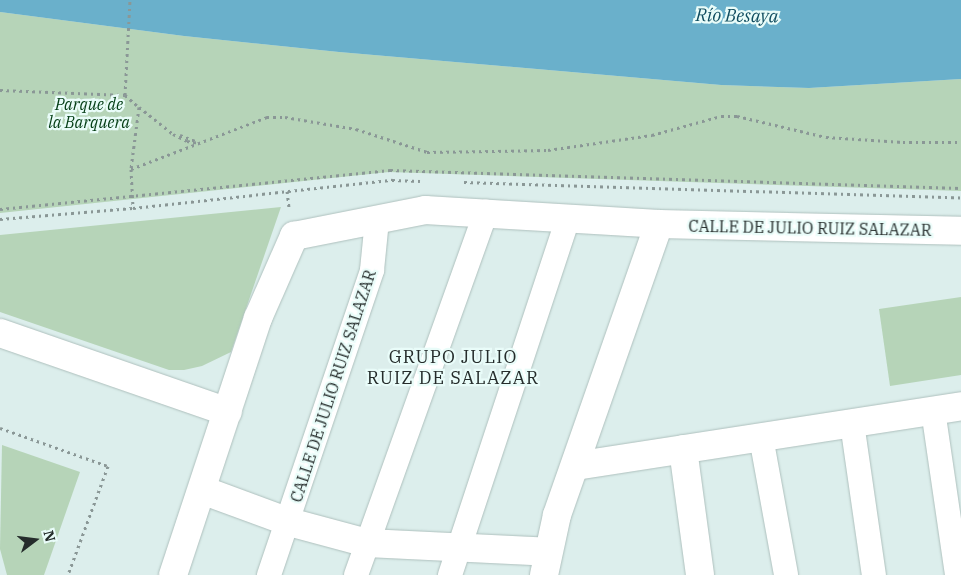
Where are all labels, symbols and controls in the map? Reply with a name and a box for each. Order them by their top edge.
water label: Río Besaya [696,4,778,28]
park label: Parque de la Barquera [48,94,130,132]
street label: CALLE DE JULIO RUIZ SALAZAR [688,216,932,240]
street label: CALLE DE JULIO RUIZ SALAZAR [286,267,380,505]
district label: GRUPO JULIO RUIZ DE SALAZAR [365,347,541,389]
north arrow [10,515,60,565]
text: N [39,528,60,544]

